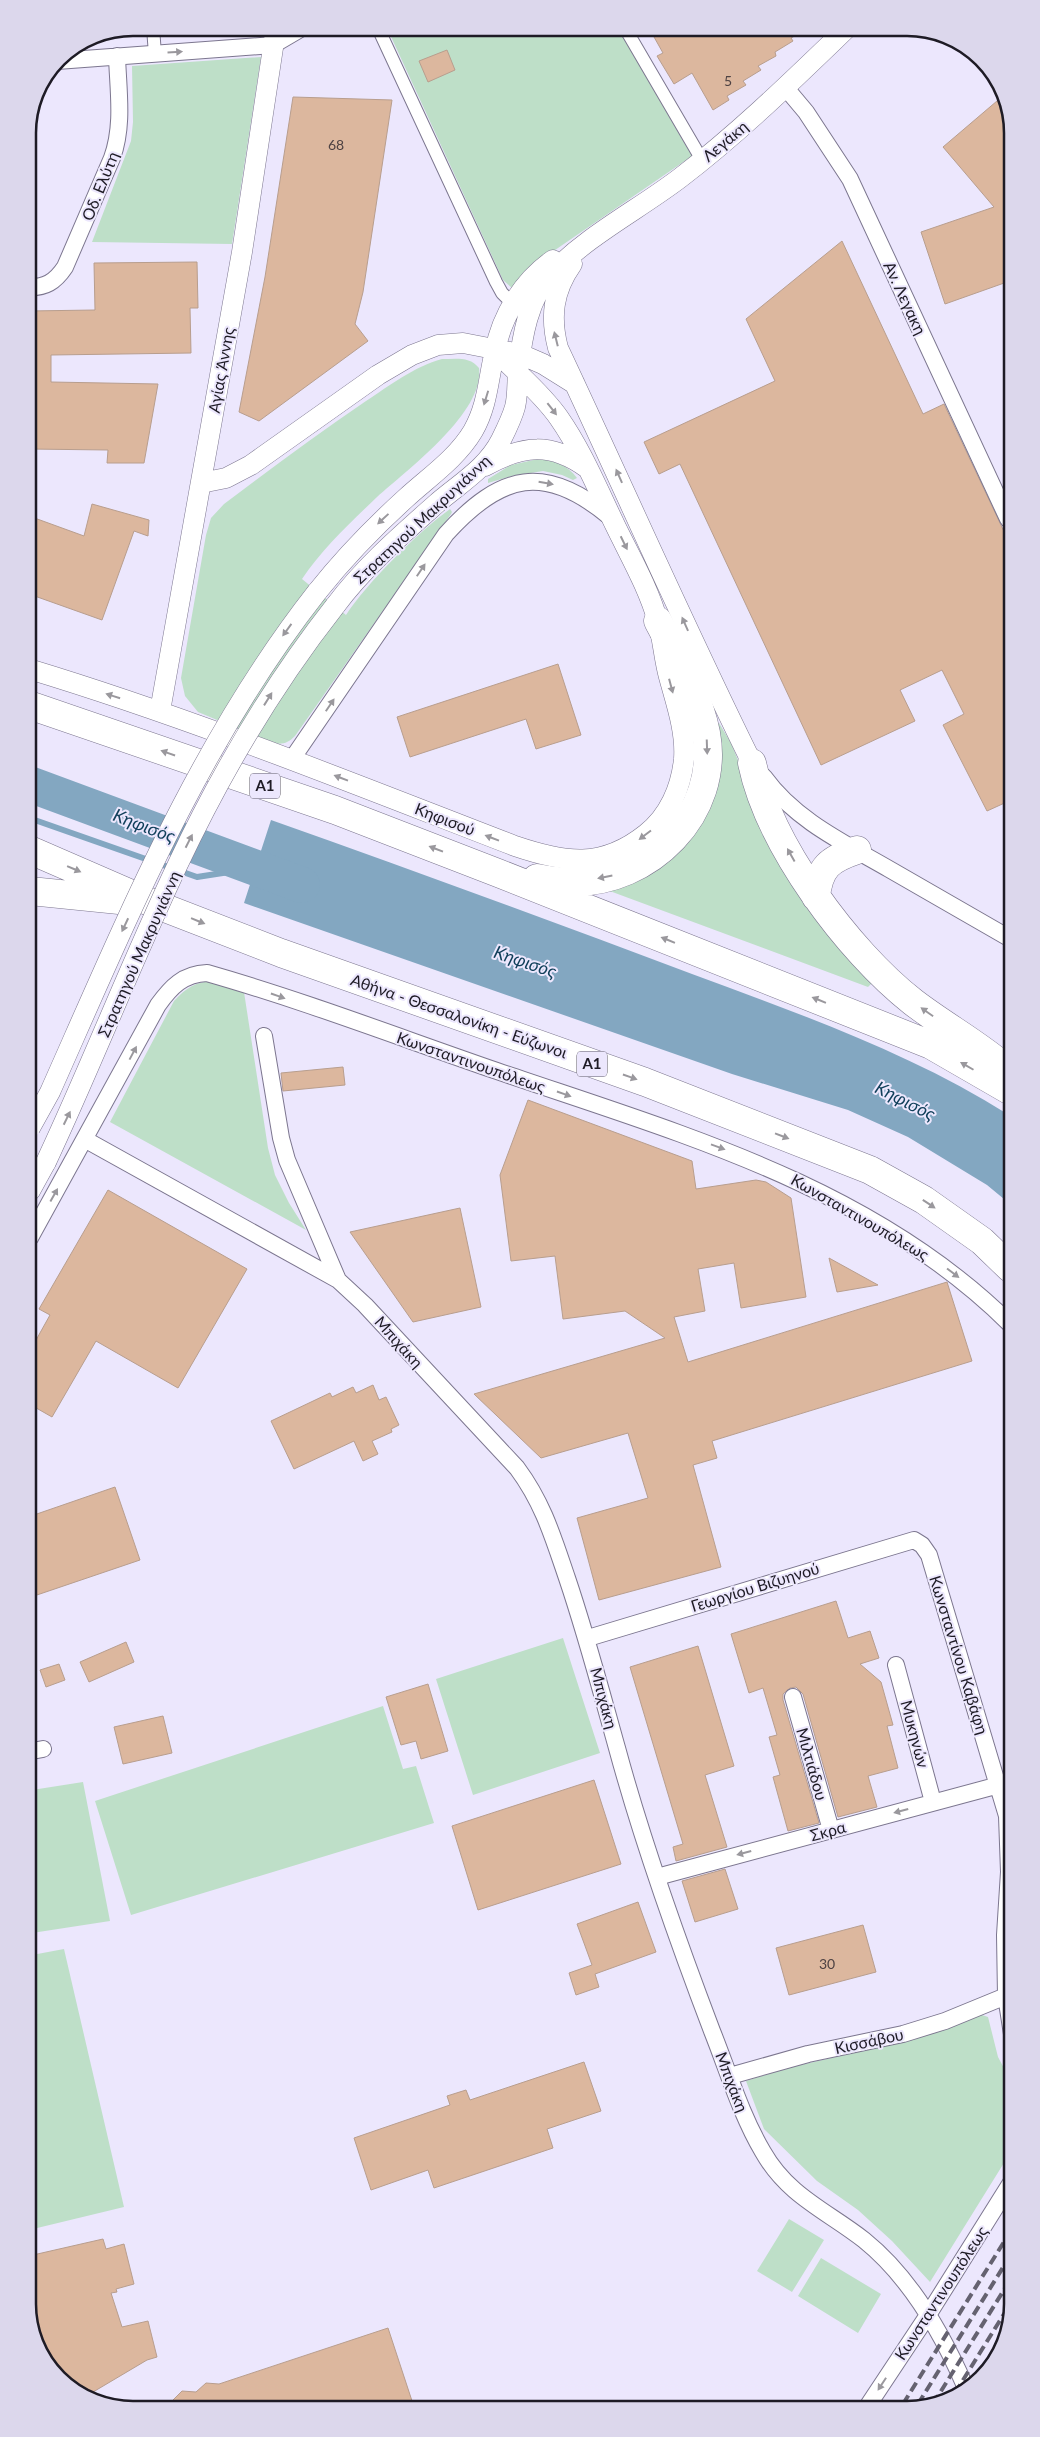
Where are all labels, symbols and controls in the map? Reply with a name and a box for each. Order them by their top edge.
one-way arrow [168,48,184,56]
house number: 5 [724,72,732,89]
street label: Λεγάκη [698,116,751,165]
house number: 68 [328,136,344,153]
street label: Οδ. Ελύτη [77,149,122,223]
street label: Αν. Λεγακη [880,258,931,337]
street label: Αγίας Άννης [204,325,237,414]
one-way arrow [551,332,559,347]
one-way arrow [482,390,490,405]
one-way arrow [546,402,557,415]
street label: Στρατηγού Μακρυγιάννη [349,450,494,587]
one-way arrow [614,469,622,483]
one-way arrow [539,479,555,487]
one-way arrow [377,513,389,525]
one-way arrow [620,536,628,550]
one-way arrow [416,564,426,577]
one-way arrow [680,617,688,631]
one-way arrow [282,623,292,637]
one-way arrow [667,678,675,694]
one-way arrow [106,692,121,699]
one-way arrow [263,693,272,706]
one-way arrow [325,698,334,711]
one-way arrow [703,739,711,755]
one-way arrow [160,749,175,757]
road number: Α1 [250,774,280,798]
one-way arrow [333,774,348,782]
street label: Κηφισού [412,798,478,839]
water label: Κηφισός [110,803,179,847]
one-way arrow [639,829,652,840]
one-way arrow [485,833,499,841]
one-way arrow [185,834,193,849]
one-way arrow [429,845,444,852]
one-way arrow [787,848,795,862]
one-way arrow [67,865,82,873]
street label: Στρατηγού Μακρυγιάννη [93,868,184,1040]
one-way arrow [598,873,613,881]
one-way arrow [191,917,205,925]
one-way arrow [120,918,129,933]
one-way arrow [661,936,675,944]
water label: Κηφισός [491,940,560,982]
street label: Αθήνα - Θεσσαλονίκη - Εύζωνοι [348,969,571,1062]
one-way arrow [271,992,286,1000]
one-way arrow [812,996,826,1004]
one-way arrow [920,1007,934,1017]
street label: Κωνσταντινουπόλεως [394,1027,548,1096]
one-way arrow [128,1046,137,1059]
road number: Α1 [577,1052,607,1076]
one-way arrow [961,1061,974,1070]
one-way arrow [623,1074,638,1081]
water label: Κηφισός [872,1076,939,1125]
one-way arrow [557,1091,572,1098]
one-way arrow [63,1111,71,1125]
one-way arrow [775,1132,789,1140]
one-way arrow [711,1143,726,1151]
street label: Κωνσταντινουπόλεως [788,1169,933,1264]
one-way arrow [50,1188,59,1202]
one-way arrow [922,1199,936,1209]
one-way arrow [946,1268,960,1278]
street label: Μπιχάκη [371,1312,428,1371]
street label: Γεωργίου Βιζυηνού [688,1558,821,1615]
street label: Κωνσταντίνου Καβάφη [926,1573,993,1737]
street label: Μπιχάκη [587,1665,622,1731]
street label: Μυκηνών [897,1698,934,1770]
street label: Μιλτιάδου [793,1725,832,1802]
one-way arrow [893,1807,908,1815]
street label: Σκρα [808,1817,848,1844]
one-way arrow [736,1850,751,1858]
house number: 30 [819,1955,835,1972]
street label: Κισσάβου [833,2024,905,2057]
street label: Μπιχάκη [712,2049,753,2115]
street label: Κωνσταντινουπόλεως [890,2222,991,2363]
one-way arrow [877,2377,887,2390]

